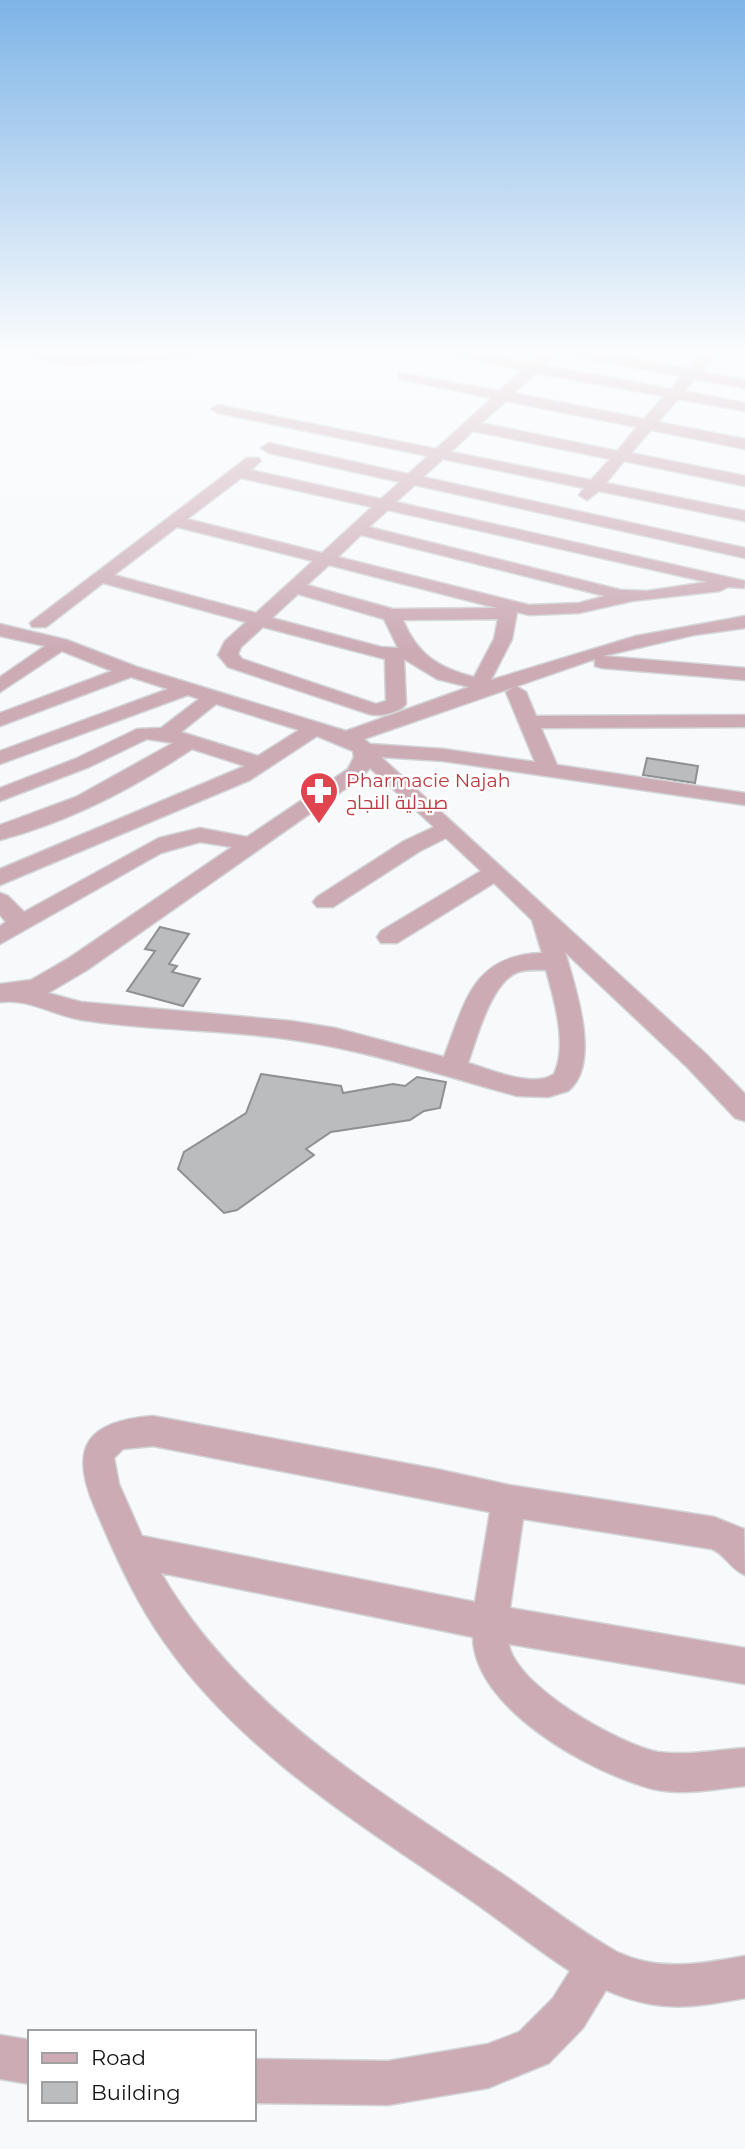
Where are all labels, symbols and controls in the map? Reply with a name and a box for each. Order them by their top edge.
place label: Pharmacie Najah صيدلية النجاح [346,769,511,816]
pharmacy icon: Pharmacie Najah صيدلية النجاح [298,770,340,825]
legend [28,2030,256,2121]
text: Road [91,2045,146,2070]
text: Building [91,2080,181,2105]

